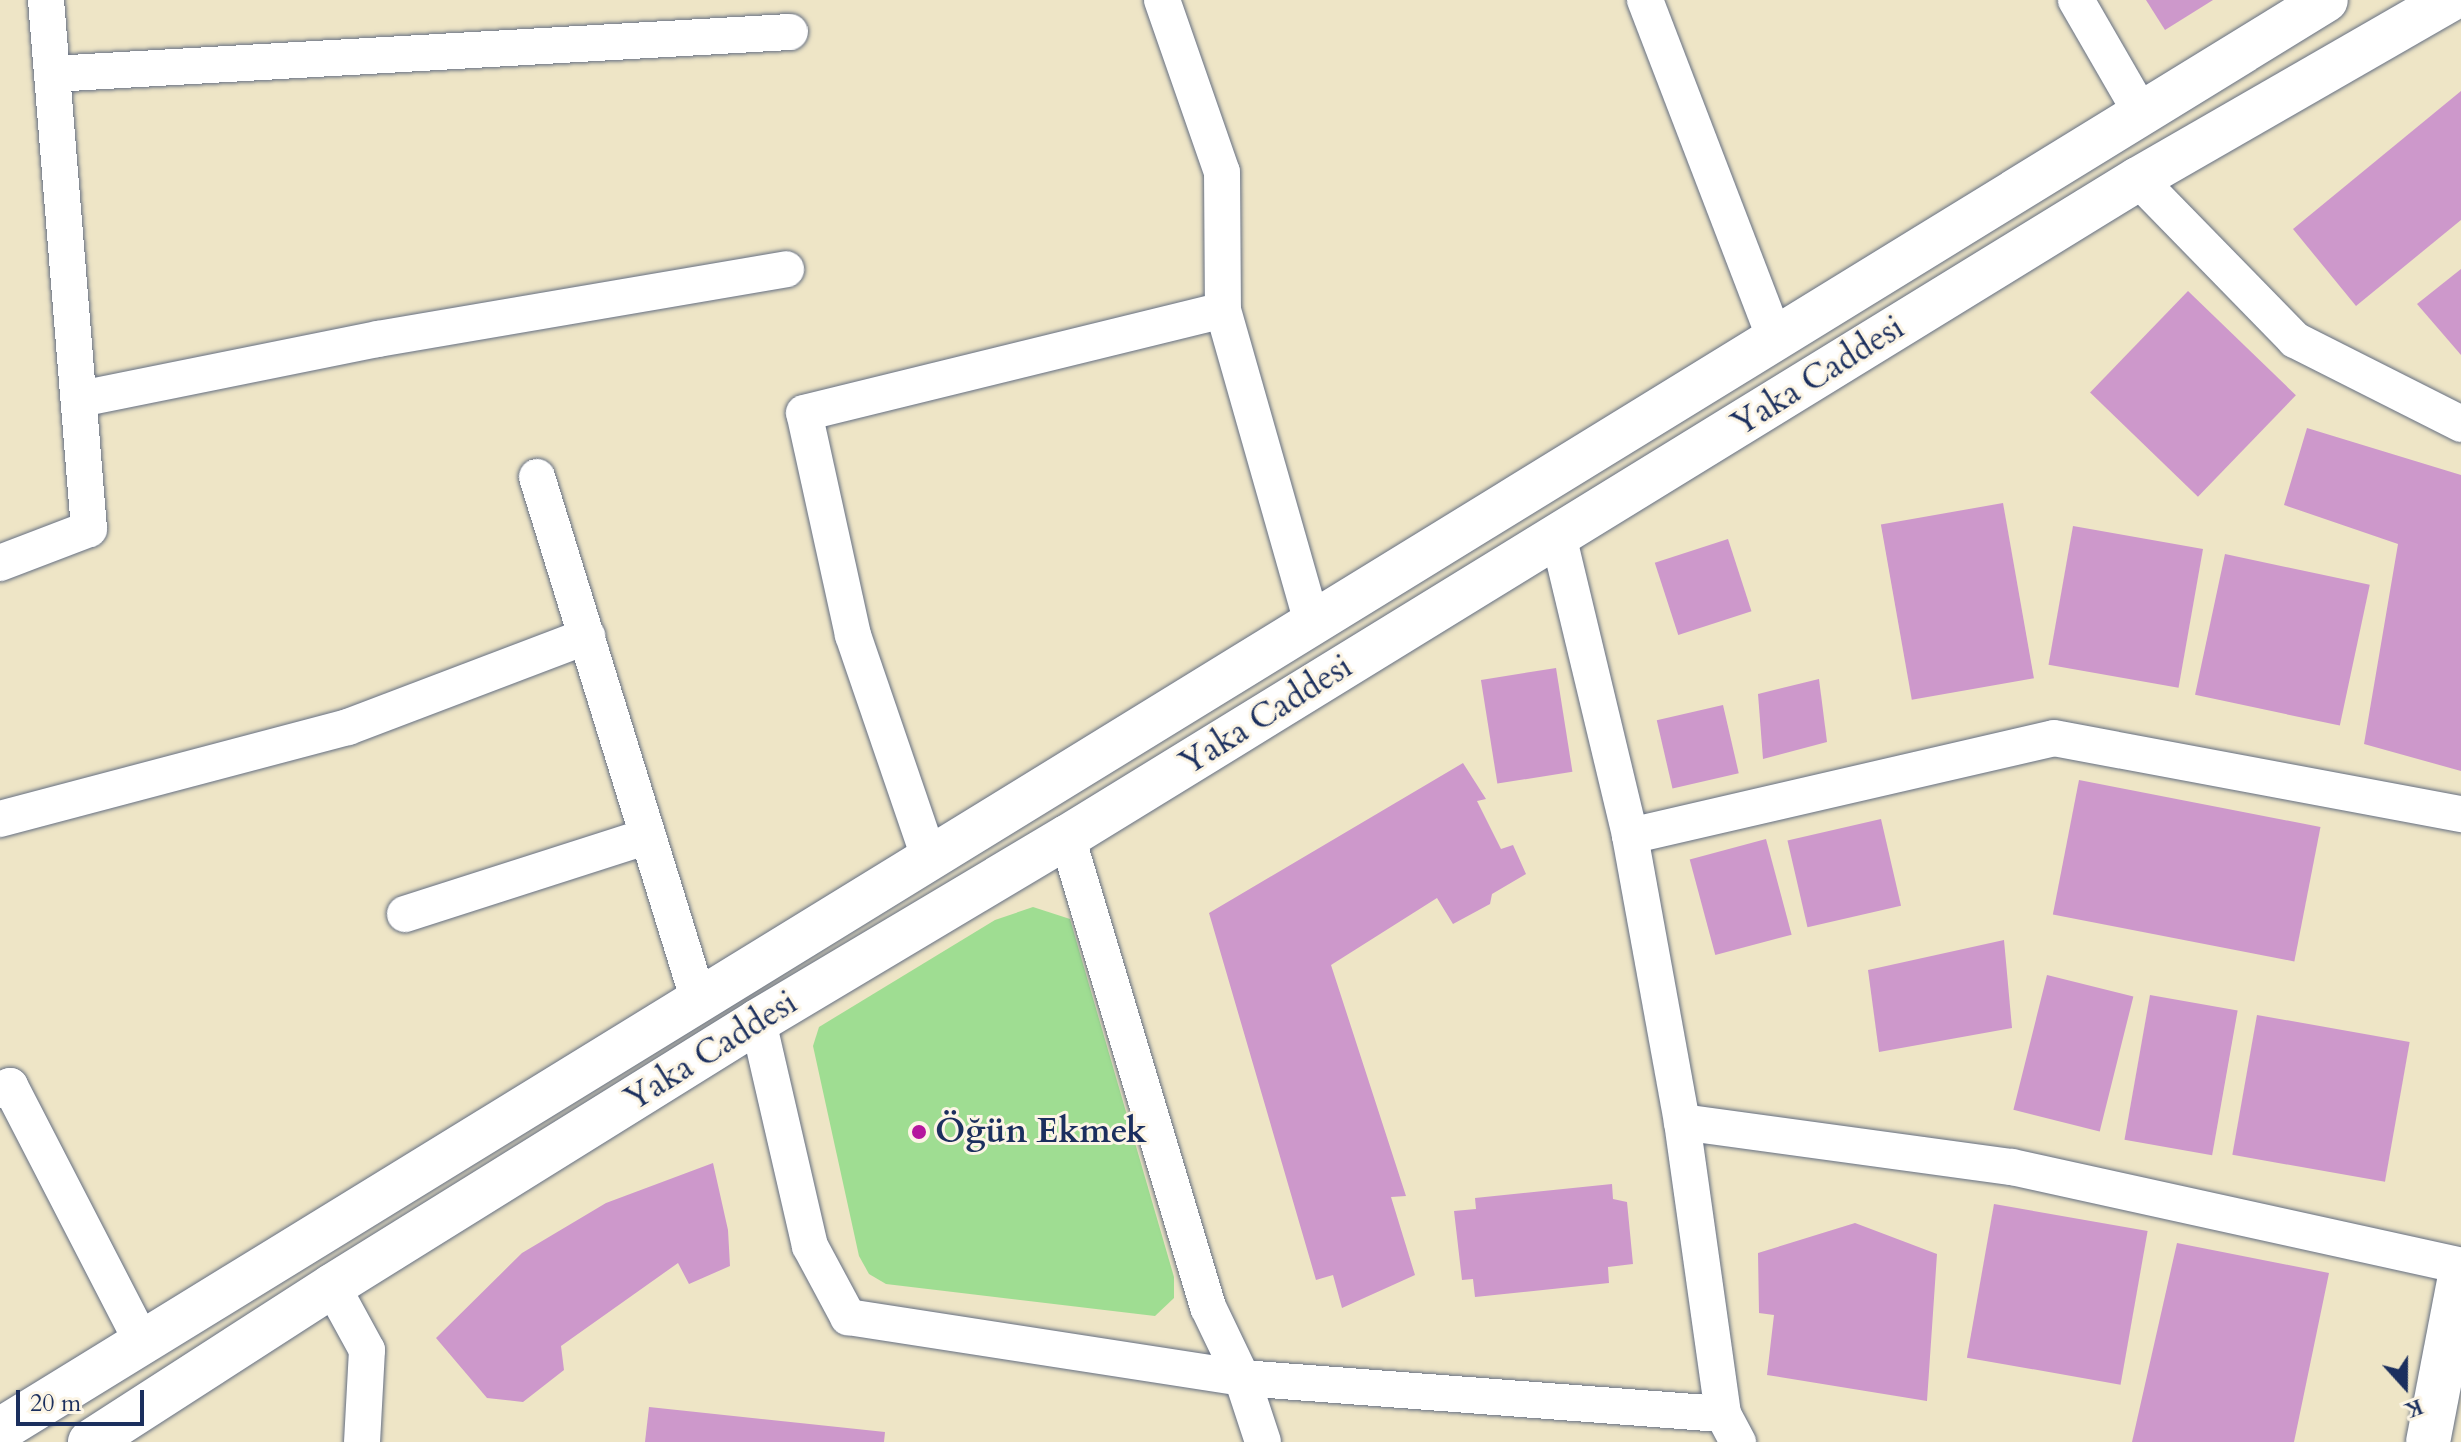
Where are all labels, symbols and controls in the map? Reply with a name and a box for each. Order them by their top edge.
street label: Yaka Caddesi [1724,307,1912,445]
street label: Yaka Caddesi [1172,646,1360,784]
street label: Yaka Caddesi [617,982,805,1120]
place label: Öğün Ekmek [935,1112,1147,1152]
marker: Öğün Ekmek [910,1123,928,1141]
north arrow [2365,1346,2445,1426]
scale bar [20,1374,148,1424]
text: 20 m [30,1387,81,1420]
text: K [2400,1391,2427,1426]

